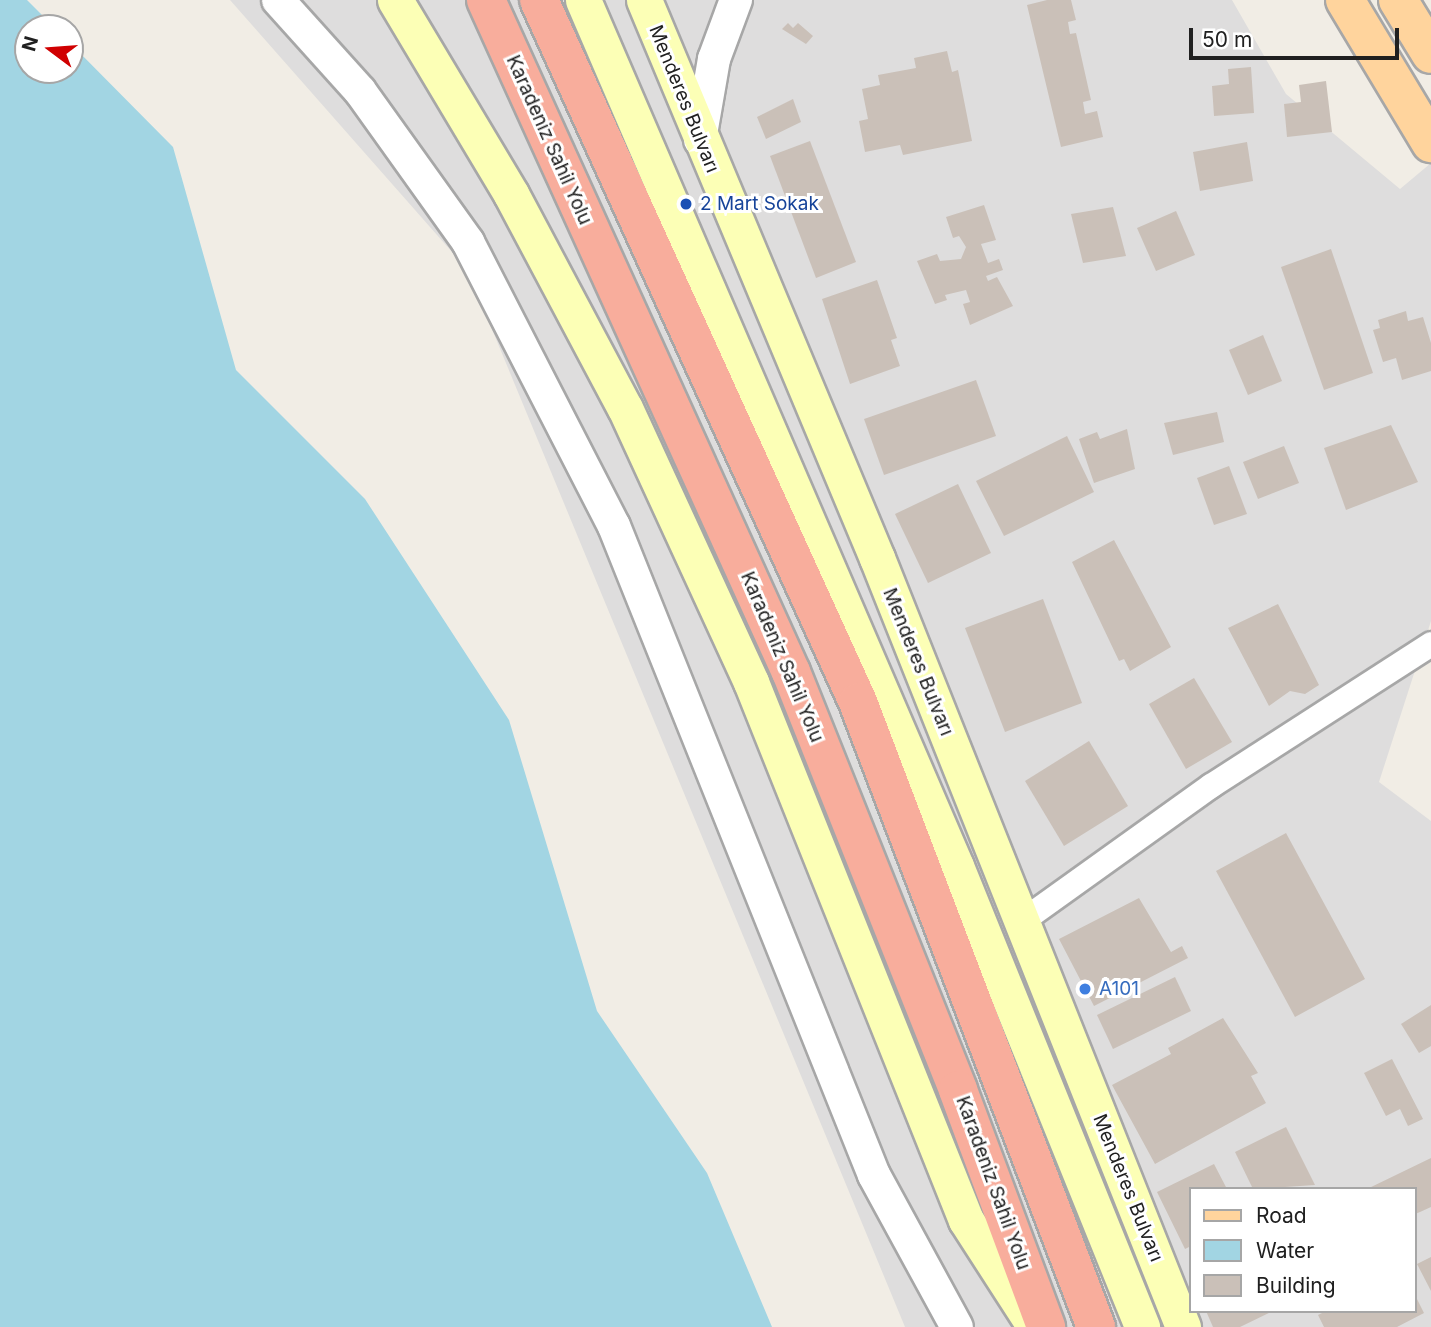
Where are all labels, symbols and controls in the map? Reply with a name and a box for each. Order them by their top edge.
north arrow [14,14,84,84]
scale bar [1193,14,1403,58]
street label: Menderes Bulvarı [644,22,724,176]
text: 50 m [1202,27,1252,52]
text: N [17,34,43,54]
street label: Karadeniz Sahil Yolu [501,52,597,228]
place label: 2 Mart Sokak [700,193,819,215]
marker: 2 Mart Sokak [678,196,694,212]
street label: Karadeniz Sahil Yolu [736,568,828,746]
street label: Menderes Bulvarı [878,585,958,739]
place label: A101 [1099,978,1139,1000]
marker: A101 [1077,981,1093,997]
street label: Karadeniz Sahil Yolu [951,1093,1035,1273]
street label: Menderes Bulvarı [1088,1111,1168,1265]
legend [1190,1187,1417,1313]
text: Road [1256,1203,1307,1228]
text: Water [1256,1238,1314,1263]
text: Building [1256,1273,1336,1298]

